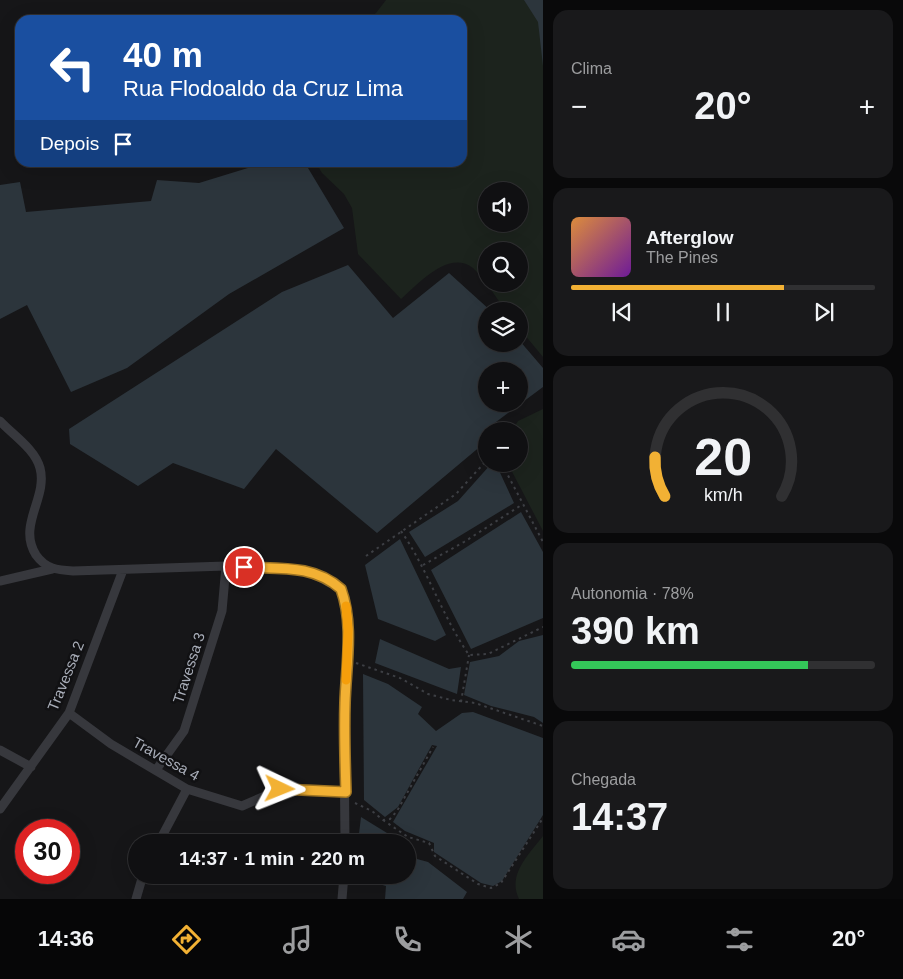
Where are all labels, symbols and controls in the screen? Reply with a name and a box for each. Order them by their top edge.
icon: left [40,35,105,100]
text: 40 m [123,35,203,74]
text: Clima [571,60,612,77]
text: Rua Flodoaldo da Cruz Lima [123,76,403,101]
text: 20° [694,85,752,127]
text: − [571,91,587,122]
text: + [859,91,875,122]
icon: arrive [109,130,137,158]
text: Depois [40,133,99,154]
map controls [478,182,528,472]
button: sound [478,182,528,232]
text: Afterglow [646,227,734,248]
button: search [478,242,528,292]
text: The Pines [646,249,718,266]
icon: previous [608,298,636,326]
icon: pause [709,298,737,326]
icon: next [810,298,838,326]
button: layers [478,302,528,352]
button: + [478,362,528,412]
button: − [478,422,528,472]
text: 20 [694,428,752,486]
text: km/h [704,485,742,505]
pin [223,546,265,588]
icon: arrive [230,553,258,581]
text: Autonomia · 78% [571,585,694,602]
text: 390 km [571,610,700,652]
street label: Travessa 3 [169,630,208,705]
street label: Travessa 2 [44,638,87,713]
street label: Travessa 4 [130,733,203,784]
position arrow [253,762,305,814]
text: Chegada [571,771,636,788]
text: 14:37 [571,796,668,838]
speed limit sign: 30 [15,819,80,884]
text: 14:37 · 1 min · 220 m [179,848,365,869]
icon: directions [169,922,204,957]
icon: music [280,922,315,957]
icon: phone [390,922,425,957]
icon: climate [501,922,536,957]
icon: car [611,922,646,957]
icon: filters [722,922,757,957]
text: 14:36 [38,926,94,951]
text: 20° [832,926,865,951]

